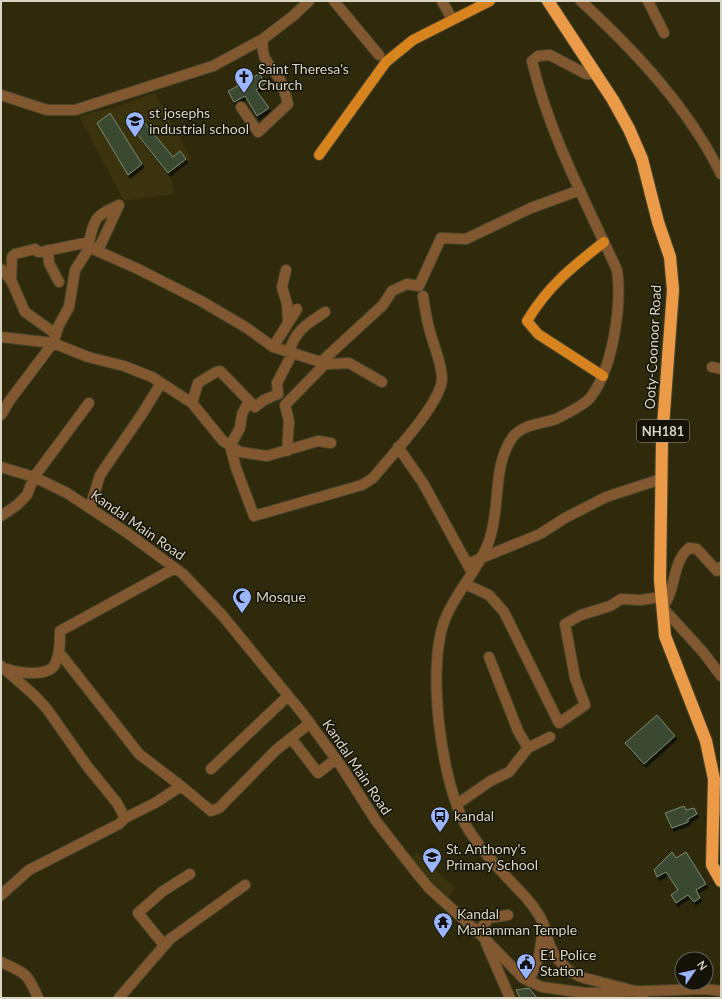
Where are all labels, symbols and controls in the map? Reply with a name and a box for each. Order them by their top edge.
place label: Saint Theresa's Church [258,60,349,93]
church icon: Saint Theresa's Church [233,66,255,94]
place label: st josephs industrial school [149,104,249,137]
school or university icon: st josephs industrial school [124,110,146,138]
street label: Ooty-Coonoor Road [641,284,664,410]
road number: NH181 [637,420,689,442]
street label: Kandal Main Road [88,486,189,563]
mosque icon: Mosque [231,586,253,614]
place label: Mosque [256,588,306,605]
street label: Kandal Main Road [319,716,396,818]
bus stop icon: kandal [429,805,451,833]
place label: kandal [454,807,494,824]
place label: St. Anthony's Primary School [446,840,538,873]
school or university icon: St. Anthony's Primary School [421,846,443,874]
place label: Kandal Mariamman Temple [457,905,577,938]
temple icon: Kandal Mariamman Temple [432,911,454,939]
place label: E1 Police Station [540,946,596,979]
north arrow [674,951,714,991]
public building icon: E1 Police Station [515,952,537,980]
text: N [695,958,710,972]

